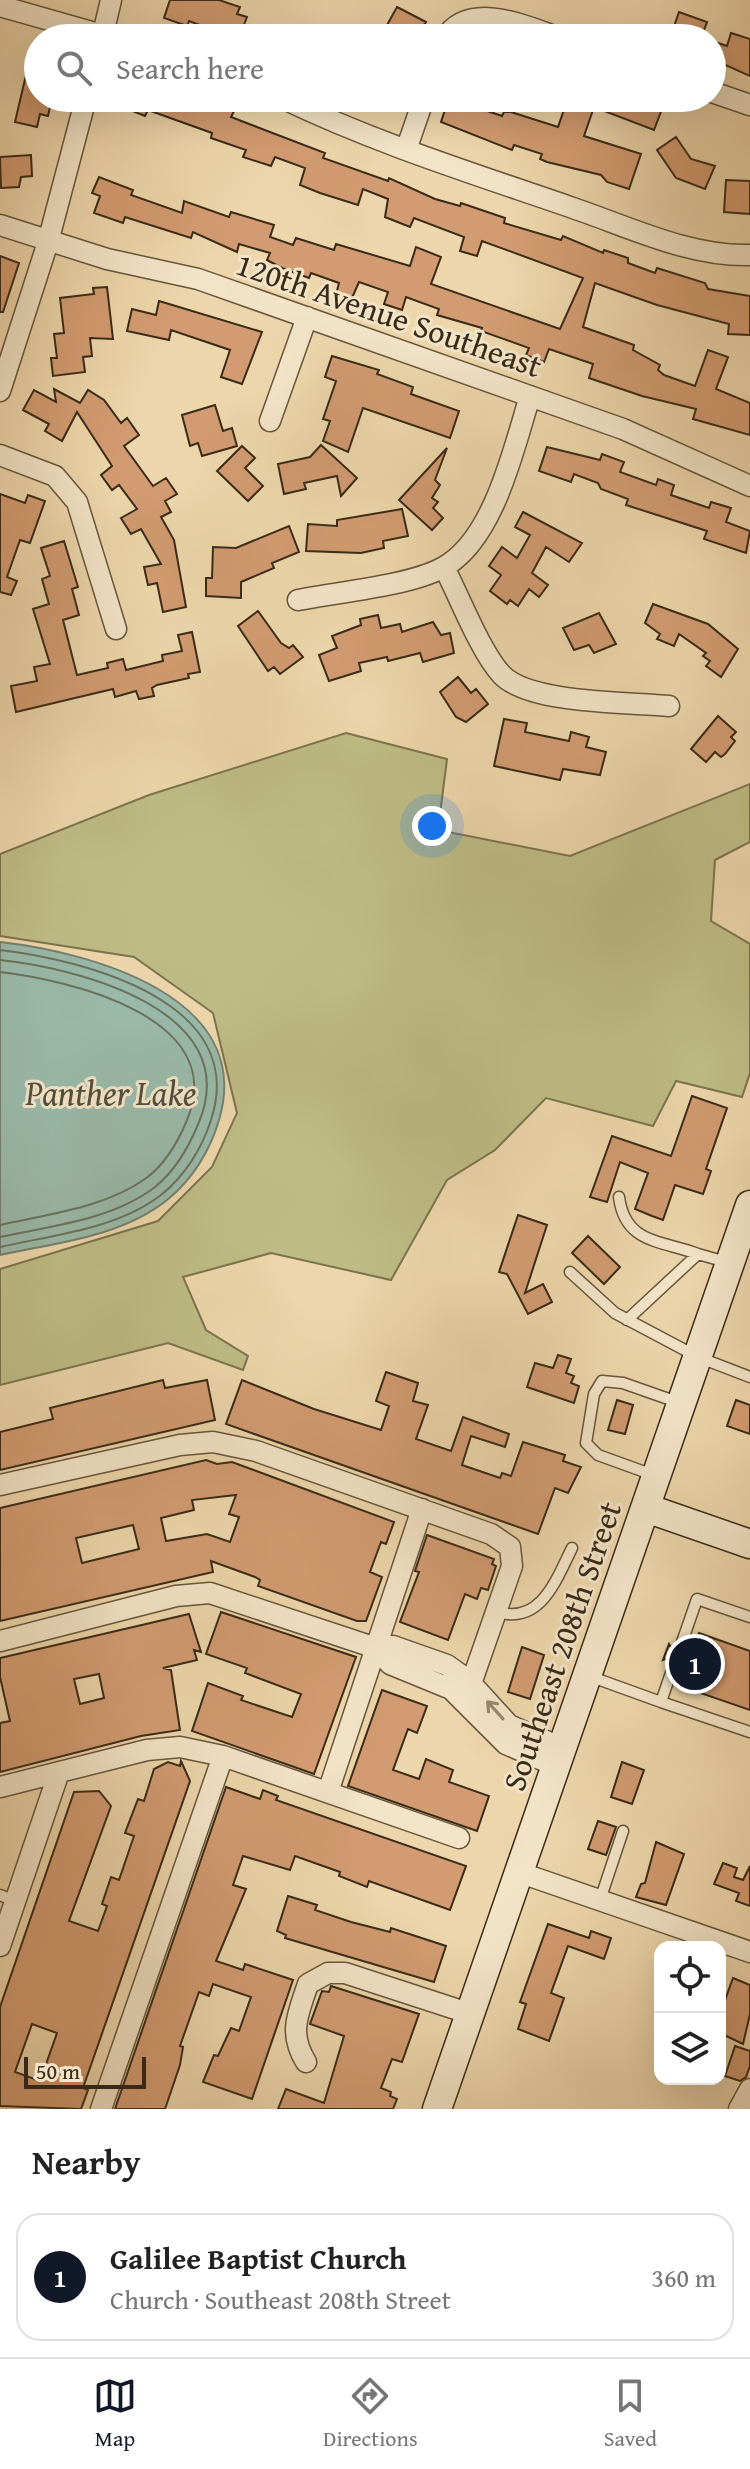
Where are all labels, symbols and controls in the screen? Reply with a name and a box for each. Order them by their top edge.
search box [24,24,726,112]
icon: search [52,46,96,90]
text: Search here [116,46,264,90]
street label: 120th Avenue Southeast [230,240,548,389]
your location [412,806,452,846]
water label: Panther Lake [25,1068,196,1117]
street label: Southeast 208th Street [490,1495,633,1797]
pin: 1 [669,1634,721,1694]
one-way arrow [486,1701,504,1721]
map controls [654,1941,726,2085]
button: locate [654,1941,726,2013]
button: layers [654,2013,726,2085]
scale bar [24,2053,146,2089]
text: 50 m [36,2055,80,2087]
text: Nearby [32,2137,141,2186]
text: Galilee Baptist Church [110,2236,406,2280]
text: 1 [53,2258,67,2297]
text: 360 m [651,2258,716,2297]
text: Church · Southeast 208th Street [110,2280,451,2319]
tab: Map [93,2374,137,2454]
tab: Directions [323,2374,418,2454]
tab: Saved [604,2374,657,2454]

